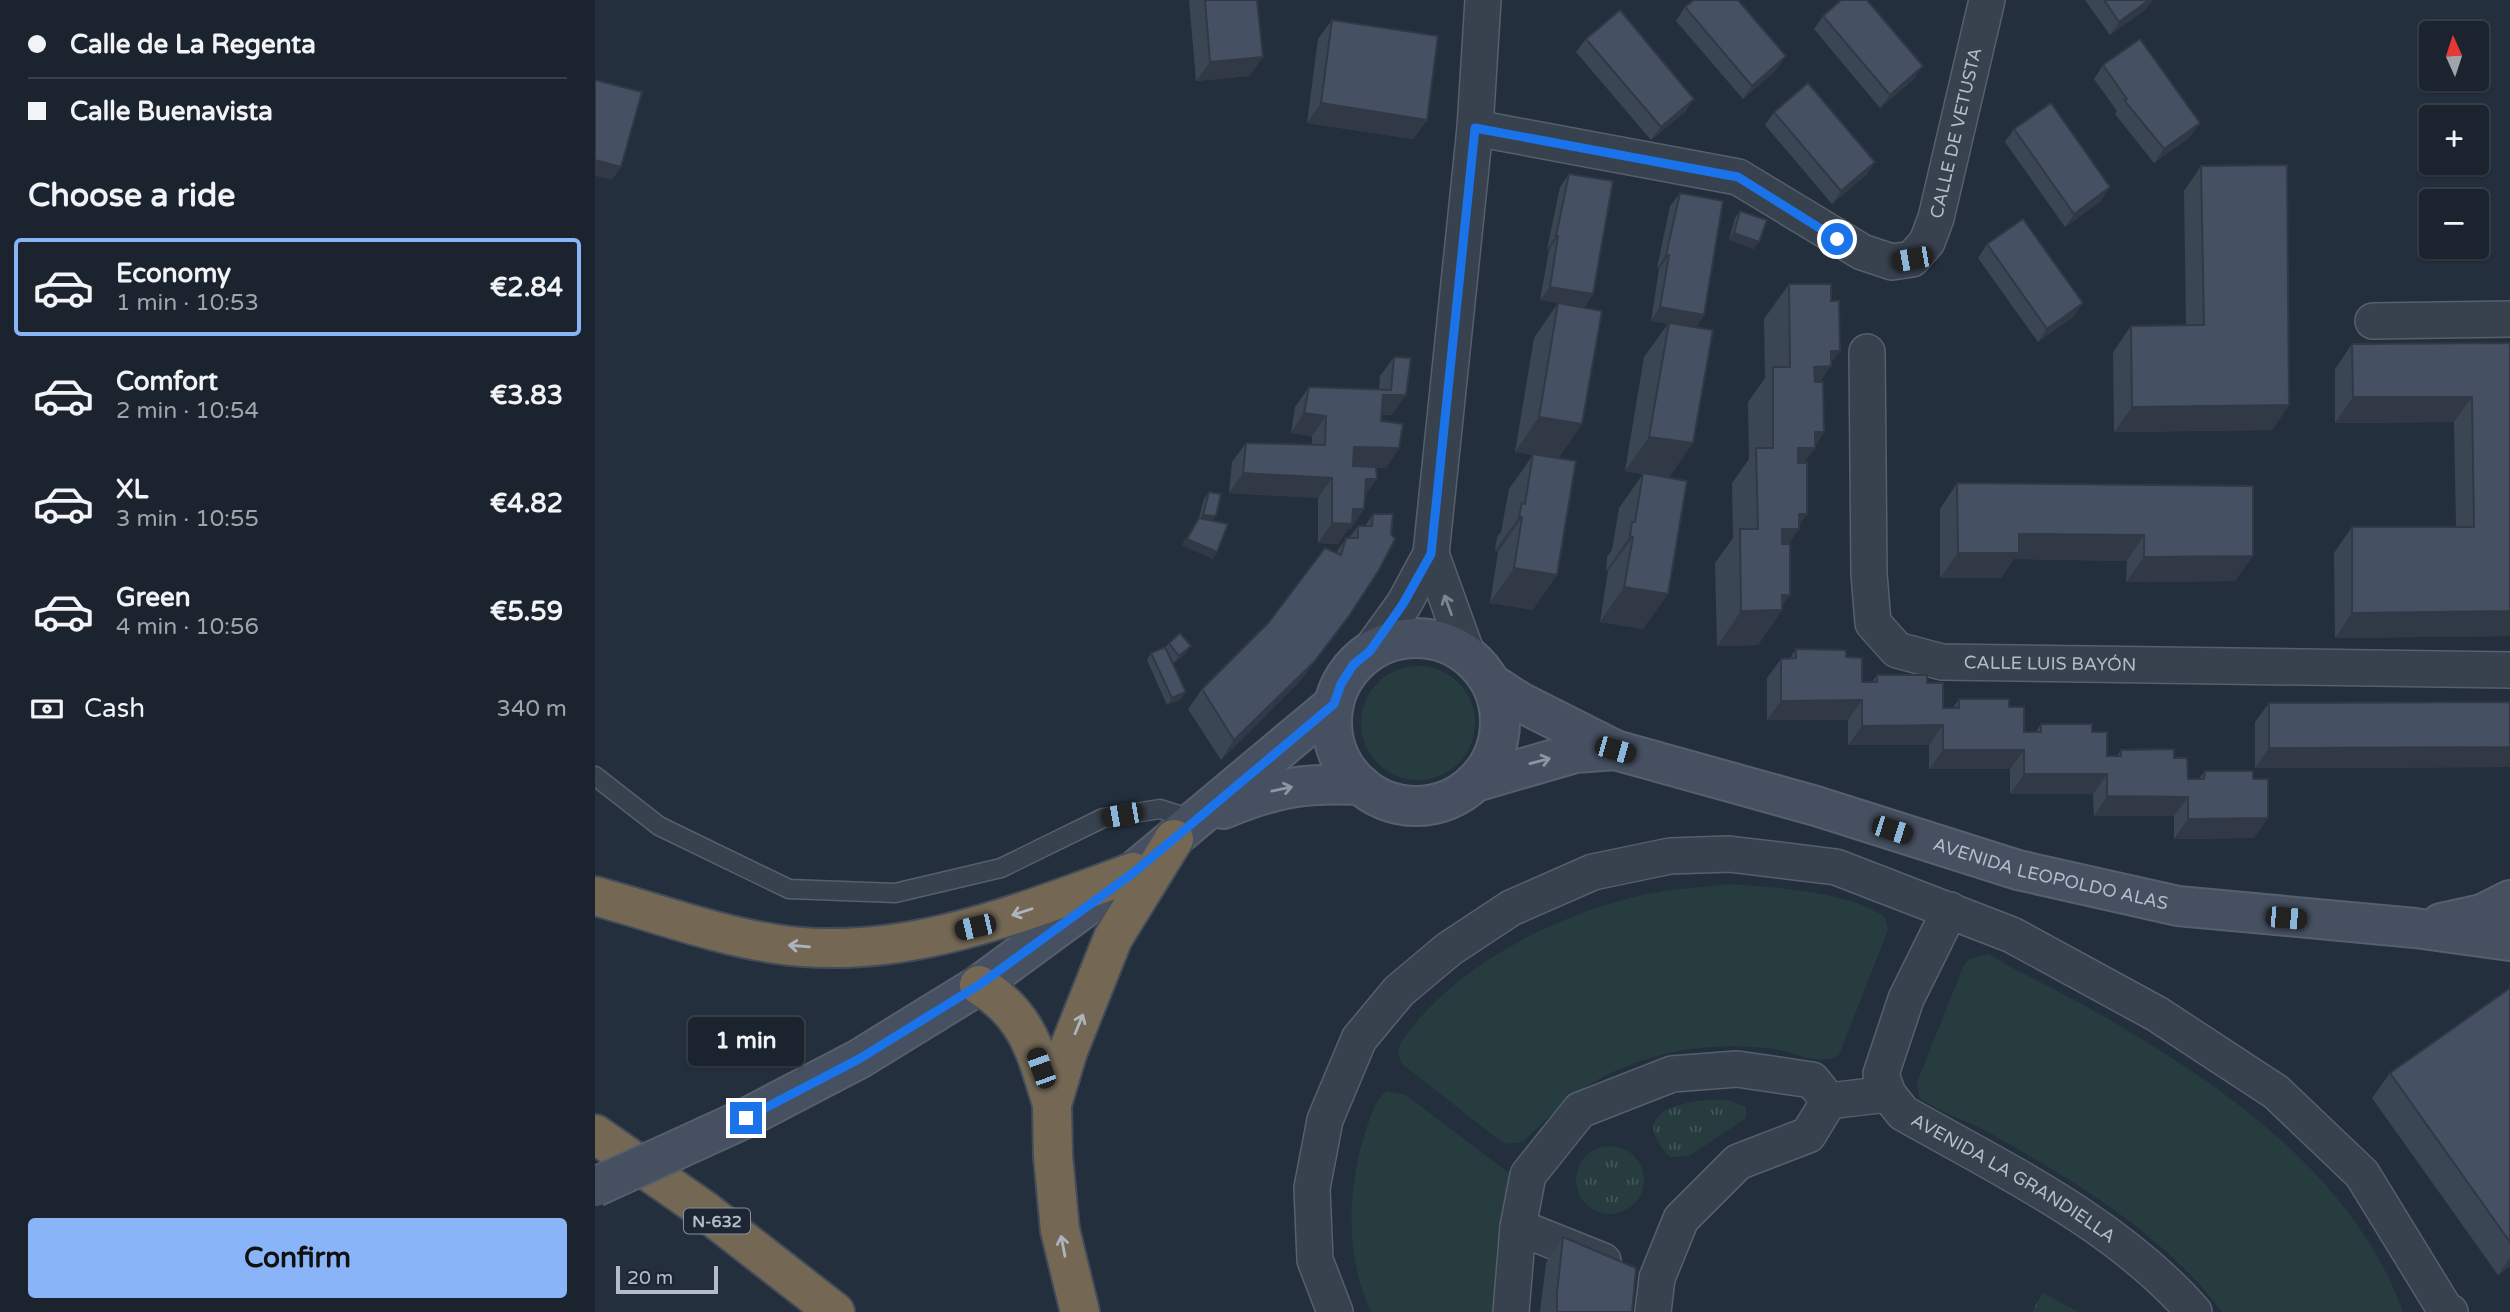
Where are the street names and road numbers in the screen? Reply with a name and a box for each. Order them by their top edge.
street label: CALLE DE VETUSTA [1925,45,1987,221]
street label: CALLE LUIS BAYÓN [1964,651,2136,676]
street label: AVENIDA LEOPOLDO ALAS [1931,833,2170,914]
street label: AVENIDA LA GRANDIELLA [1907,1109,2120,1248]
road number: N-632 [684,1208,750,1233]

